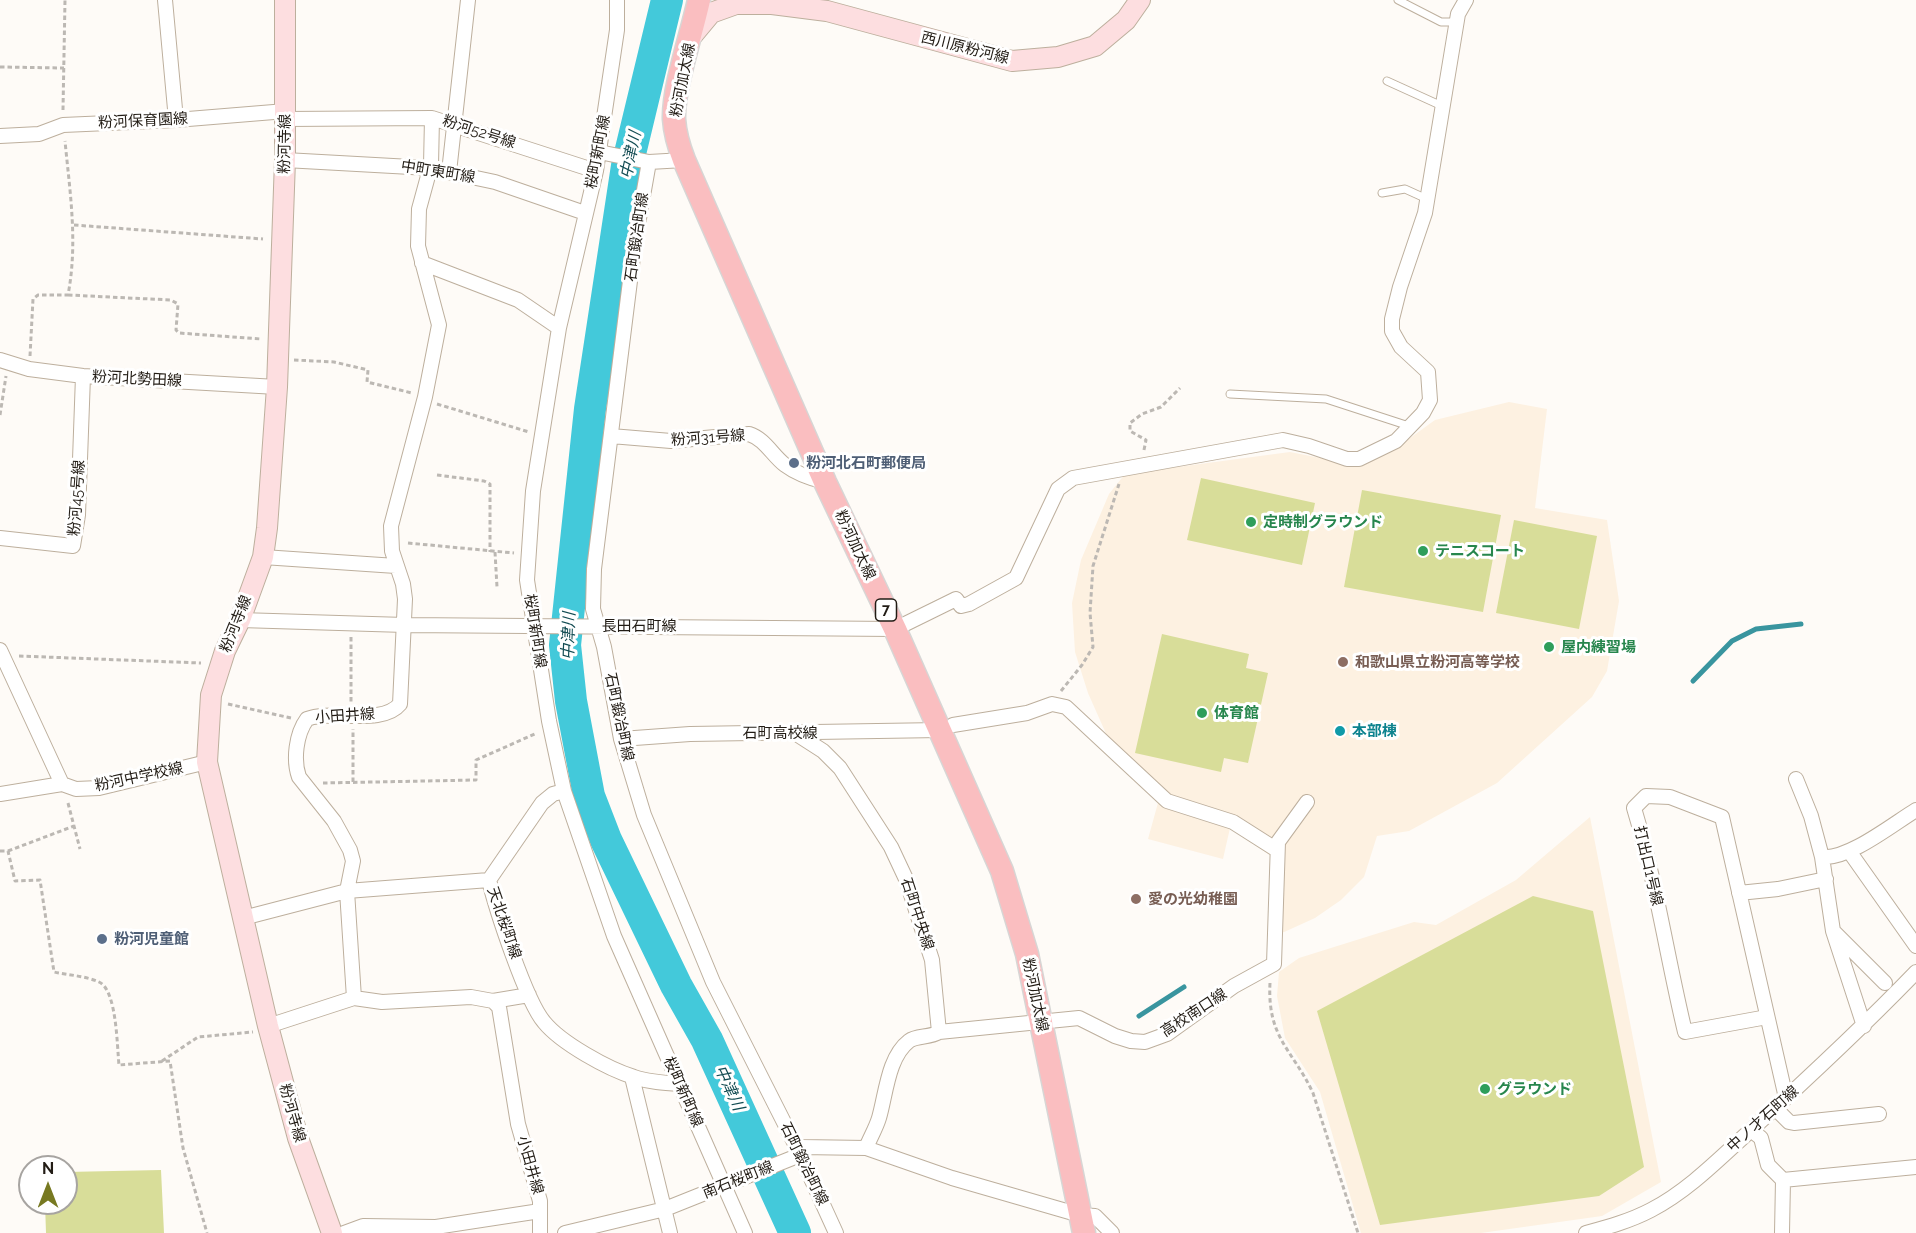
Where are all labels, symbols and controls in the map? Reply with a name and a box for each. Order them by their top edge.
street label: 西川原粉河線 [919,28,1011,68]
street label: 粉河加太線 [667,41,699,119]
street label: 粉河保育園線 [98,110,188,132]
street label: 粉河52号線 [440,112,518,152]
street label: 桜町新町線 [582,113,614,191]
street label: 粉河寺線 [275,114,295,174]
water label: 中津川 [617,130,645,180]
street label: 中町東町線 [400,157,476,187]
street label: 石町鍛冶町線 [622,191,652,283]
street label: 粉河北勢田線 [92,368,182,390]
street label: 粉河31号線 [670,426,746,450]
place label: 粉河北石町郵便局 [806,454,926,472]
marker: 粉河北石町郵便局 [787,456,801,470]
street label: 粉河45号線 [65,459,89,537]
street label: 粉河加太線 [831,507,879,583]
place label: 定時制グラウンド [1263,513,1383,531]
marker: 定時制グラウンド [1244,515,1258,529]
place label: テニスコート [1435,542,1525,560]
marker: テニスコート [1416,544,1430,558]
street label: 粉河寺線 [216,593,256,655]
street label: 桜町新町線 [520,593,550,669]
road number: 7 [876,599,896,621]
water label: 中津川 [559,612,579,660]
street label: 長田石町線 [602,617,676,635]
place label: 屋内練習場 [1561,638,1636,656]
marker: 屋内練習場 [1542,640,1556,654]
place label: 和歌山県立粉河高等学校 [1355,653,1520,671]
marker: 和歌山県立粉河高等学校 [1336,655,1350,669]
street label: 石町鍛冶町線 [601,671,637,763]
place label: 体育館 [1214,704,1259,722]
street label: 小田井線 [314,705,376,727]
marker: 体育館 [1195,706,1209,720]
place label: 本部棟 [1352,722,1397,740]
street label: 石町高校線 [743,724,817,742]
marker: 本部棟 [1333,724,1347,738]
street label: 粉河中学校線 [93,759,185,795]
street label: 打出口1号線 [1630,824,1666,908]
street label: 石町中央線 [897,876,937,952]
street label: 天北桜町線 [483,885,525,961]
place label: 愛の光幼稚園 [1148,890,1238,908]
marker: 愛の光幼稚園 [1129,892,1143,906]
place label: 粉河児童館 [114,930,189,948]
marker: 粉河児童館 [95,932,109,946]
street label: 粉河加太線 [1018,956,1052,1034]
street label: 高校南口線 [1158,985,1230,1041]
street label: 桜町新町線 [660,1054,706,1130]
water label: 中津川 [710,1062,748,1114]
place label: グラウンド [1497,1080,1572,1098]
street label: 粉河寺線 [275,1082,309,1144]
marker: グラウンド [1478,1082,1492,1096]
street label: 中ノ才石町線 [1724,1082,1802,1156]
street label: 石町鍛冶町線 [776,1120,832,1208]
street label: 小田井線 [513,1134,547,1196]
north arrow [18,1155,78,1215]
street label: 南石桜町線 [700,1158,776,1202]
text: N [42,1159,54,1178]

